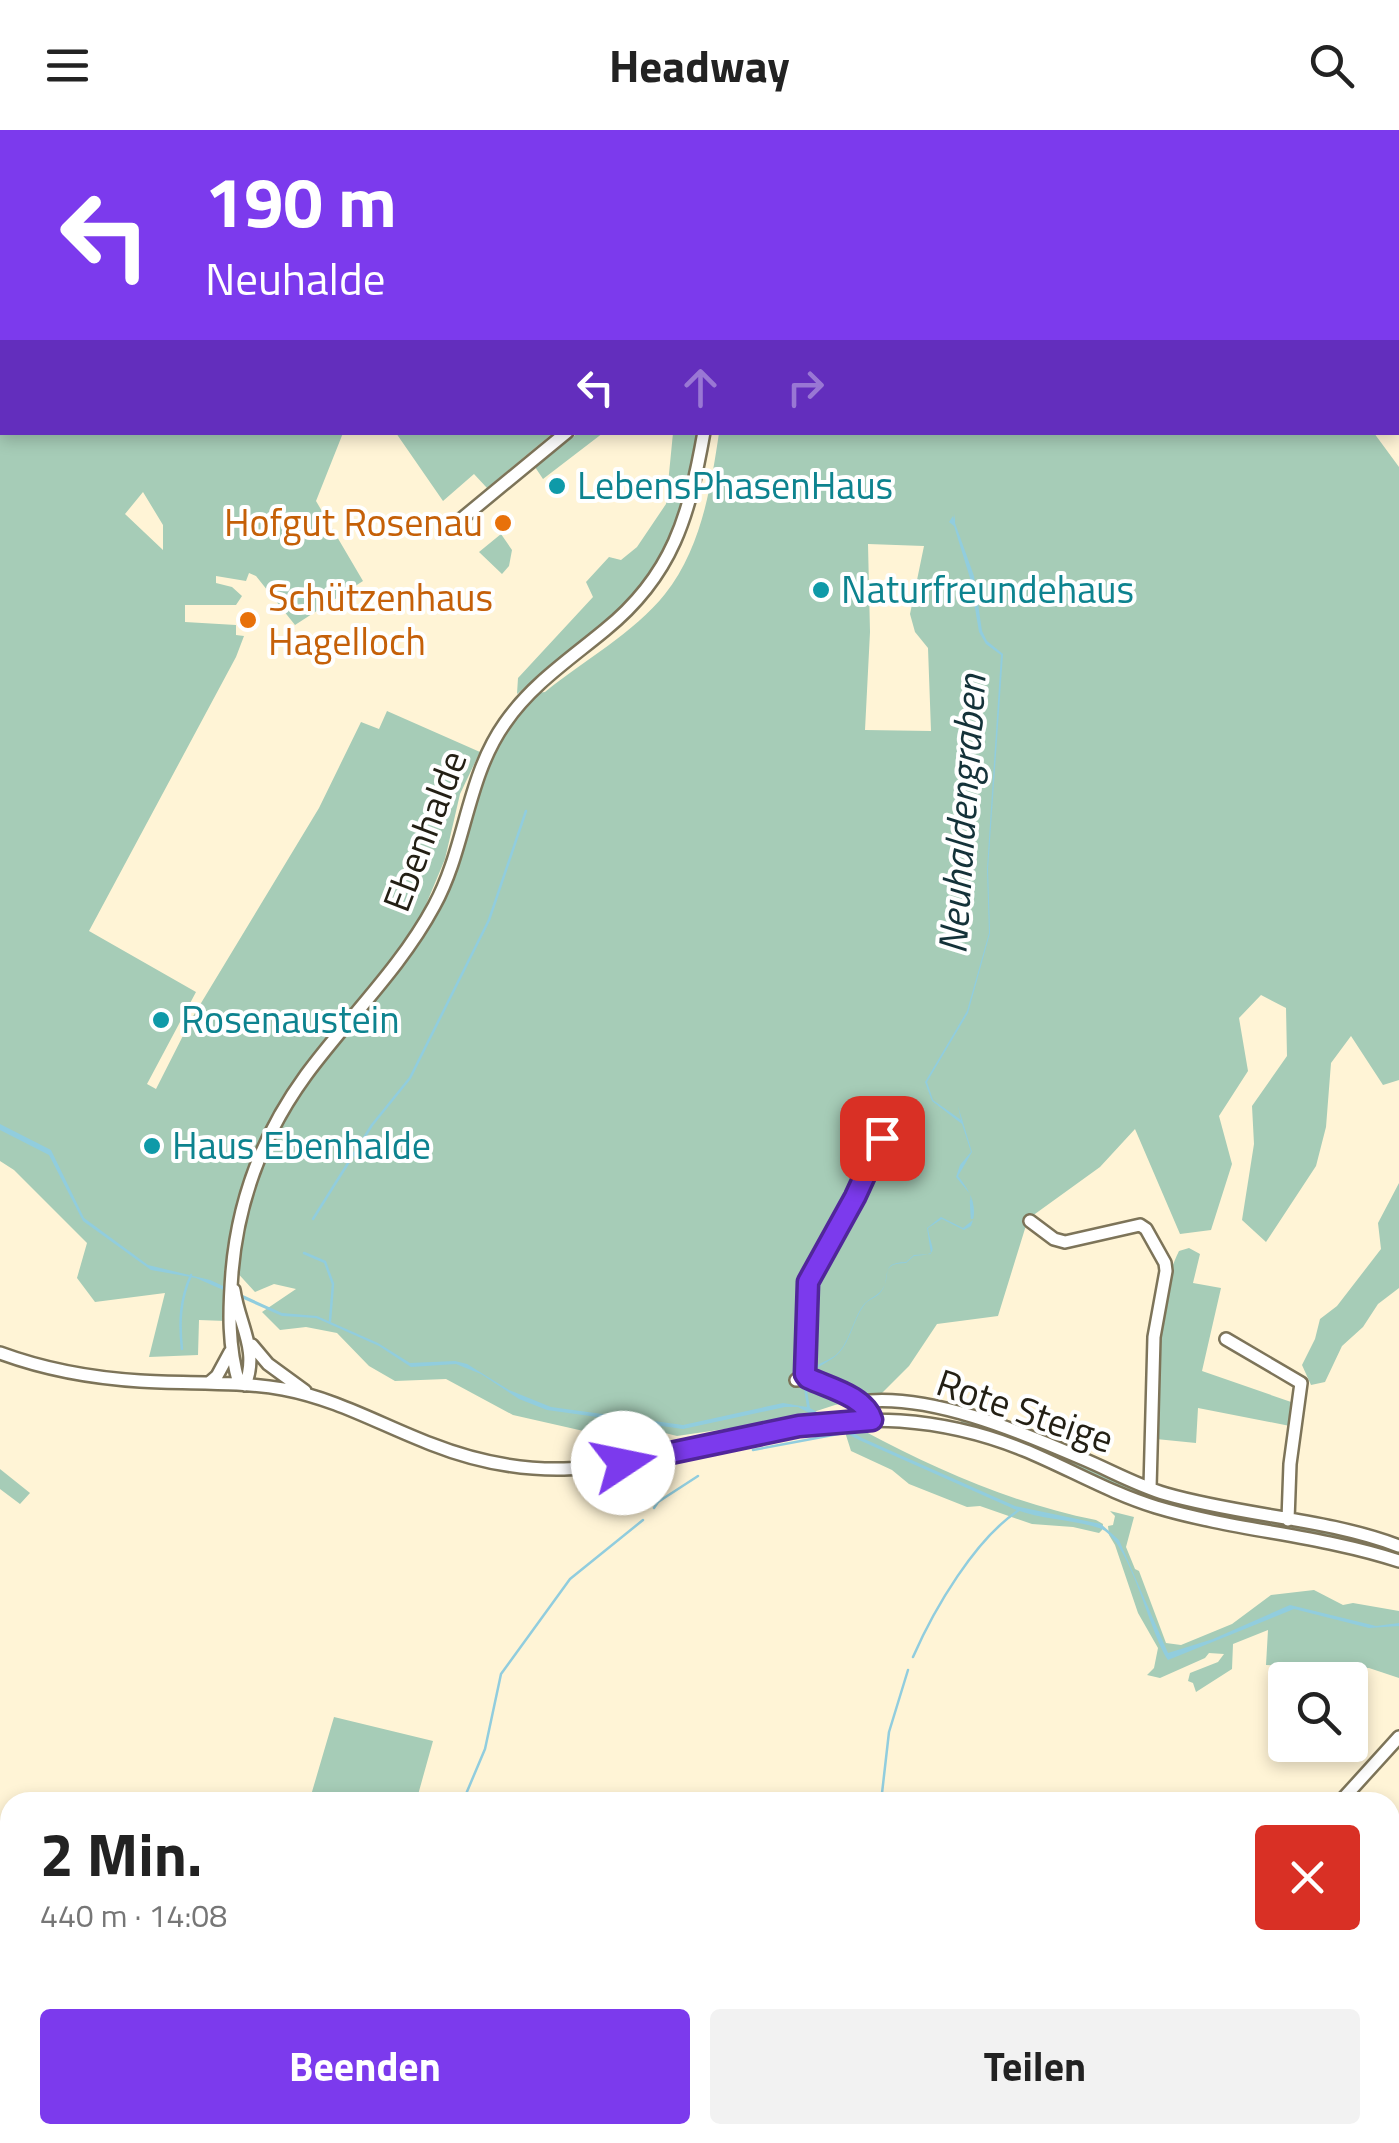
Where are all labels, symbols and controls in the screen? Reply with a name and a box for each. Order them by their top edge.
text: Headway [609,31,790,99]
icon: menu [40,38,95,93]
icon: search [1304,38,1359,93]
text: 190 m [205,148,397,254]
icon: left [40,170,170,300]
text: Neuhalde [205,244,385,312]
icon: left [568,360,623,415]
icon: ahead [673,360,728,415]
icon: right [778,360,833,415]
place label: LebensPhasenHaus [577,456,893,514]
marker: LebensPhasenHaus [546,475,568,497]
place label: Hofgut Rosenau [224,493,483,551]
marker: Hofgut Rosenau [492,512,514,534]
place label: Naturfreundehaus [841,560,1134,618]
place label: Schützenhaus Hagelloch [268,568,493,670]
marker: Naturfreundehaus [810,579,832,601]
marker: Schützenhaus Hagelloch [237,609,259,631]
water label: Neuhaldengraben [921,671,1002,956]
street label: Ebenhalde [367,742,481,920]
place label: Rosenaustein [181,990,400,1048]
marker: Rosenaustein [150,1009,172,1031]
pin [840,1096,925,1181]
icon: arrive [855,1111,910,1166]
place label: Haus Ebenhalde [172,1116,431,1174]
marker: Haus Ebenhalde [141,1135,163,1157]
street label: Rote Steige [929,1353,1122,1467]
position arrow [571,1411,675,1515]
map controls [1268,1662,1368,1762]
button: search [1268,1662,1368,1762]
text: 2 Min. [40,1808,202,1899]
button: close [1255,1825,1360,1930]
text: 440 m · 14:08 [40,1891,227,1939]
button: Beenden [40,2009,690,2124]
button: Teilen [710,2009,1360,2124]

